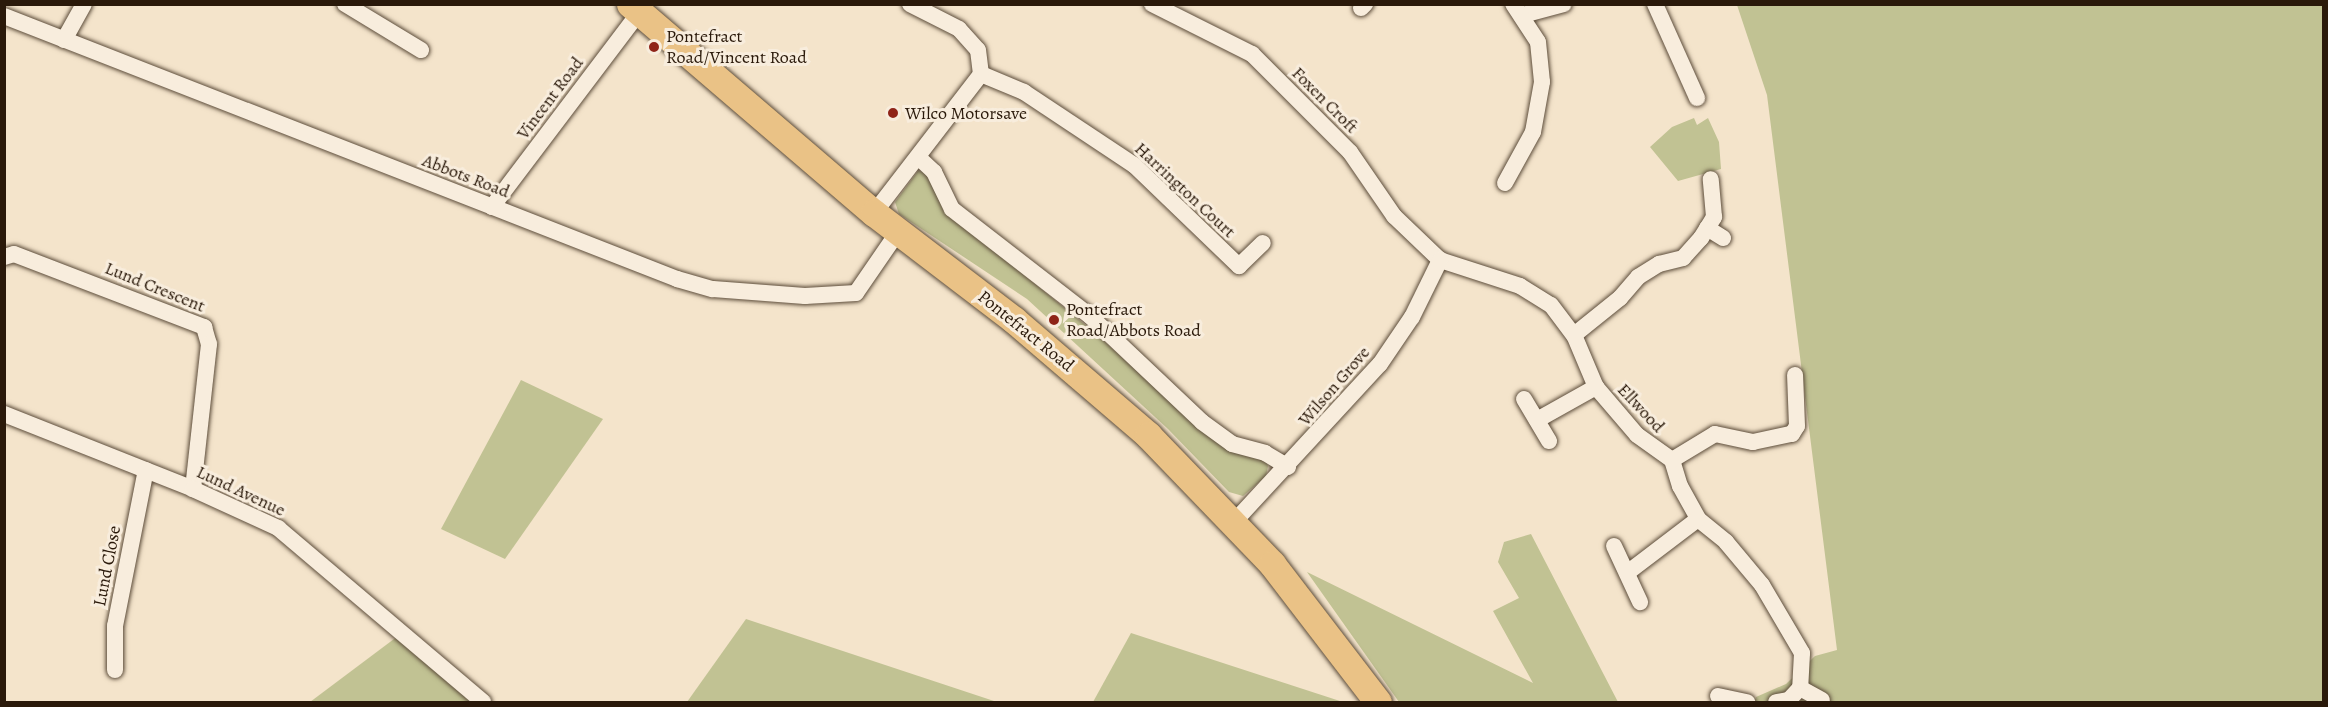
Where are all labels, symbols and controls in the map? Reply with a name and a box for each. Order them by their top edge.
place label: Pontefract Road/Vincent Road [666,26,807,68]
marker: Pontefract Road/Vincent Road [647,40,661,54]
street label: Vincent Road [512,53,588,143]
street label: Foxen Croft [1287,62,1363,138]
place label: Wilco Motorsave [905,102,1027,124]
marker: Wilco Motorsave [886,106,900,120]
street label: Harrington Court [1130,138,1240,242]
street label: Abbots Road [419,150,513,202]
street label: Lund Crescent [102,257,208,317]
street label: Pontefract Road [974,286,1078,376]
place label: Pontefract Road/Abbots Road [1066,299,1201,342]
marker: Pontefract Road/Abbots Road [1047,313,1061,327]
street label: Wilson Grove [1294,342,1374,430]
street label: Ellwood [1613,379,1669,437]
street label: Lund Avenue [193,461,289,521]
street label: Lund Close [89,524,125,608]

